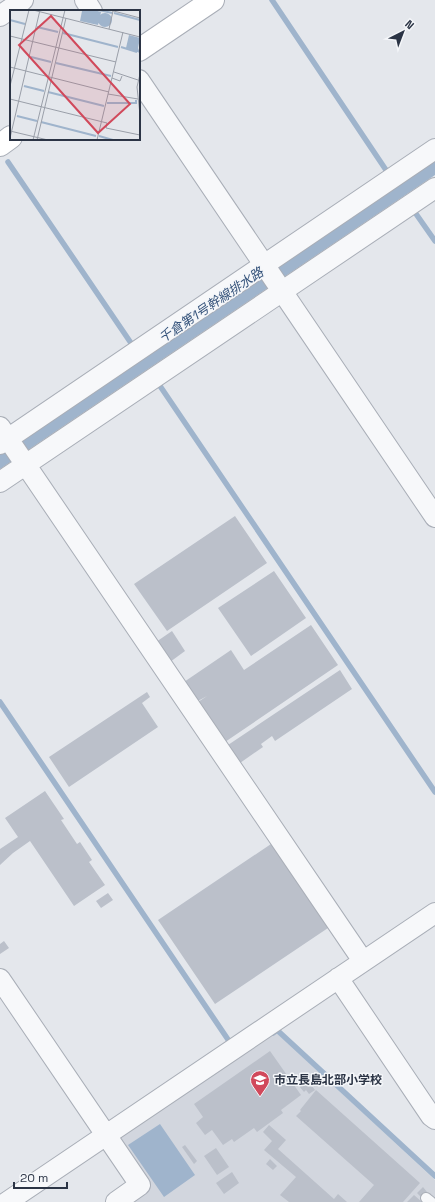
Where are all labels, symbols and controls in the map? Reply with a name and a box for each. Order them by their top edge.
inset map [10,10,140,140]
north arrow [383,12,423,52]
text: N [402,17,417,32]
water label: 千倉第1号幹線排水路 [155,263,267,346]
school or university icon: 市立長島北部小学校 [249,1069,271,1097]
place label: 市立長島北部小学校 [274,1072,382,1088]
scale bar [14,1164,67,1190]
text: 20 m [20,1170,48,1186]

